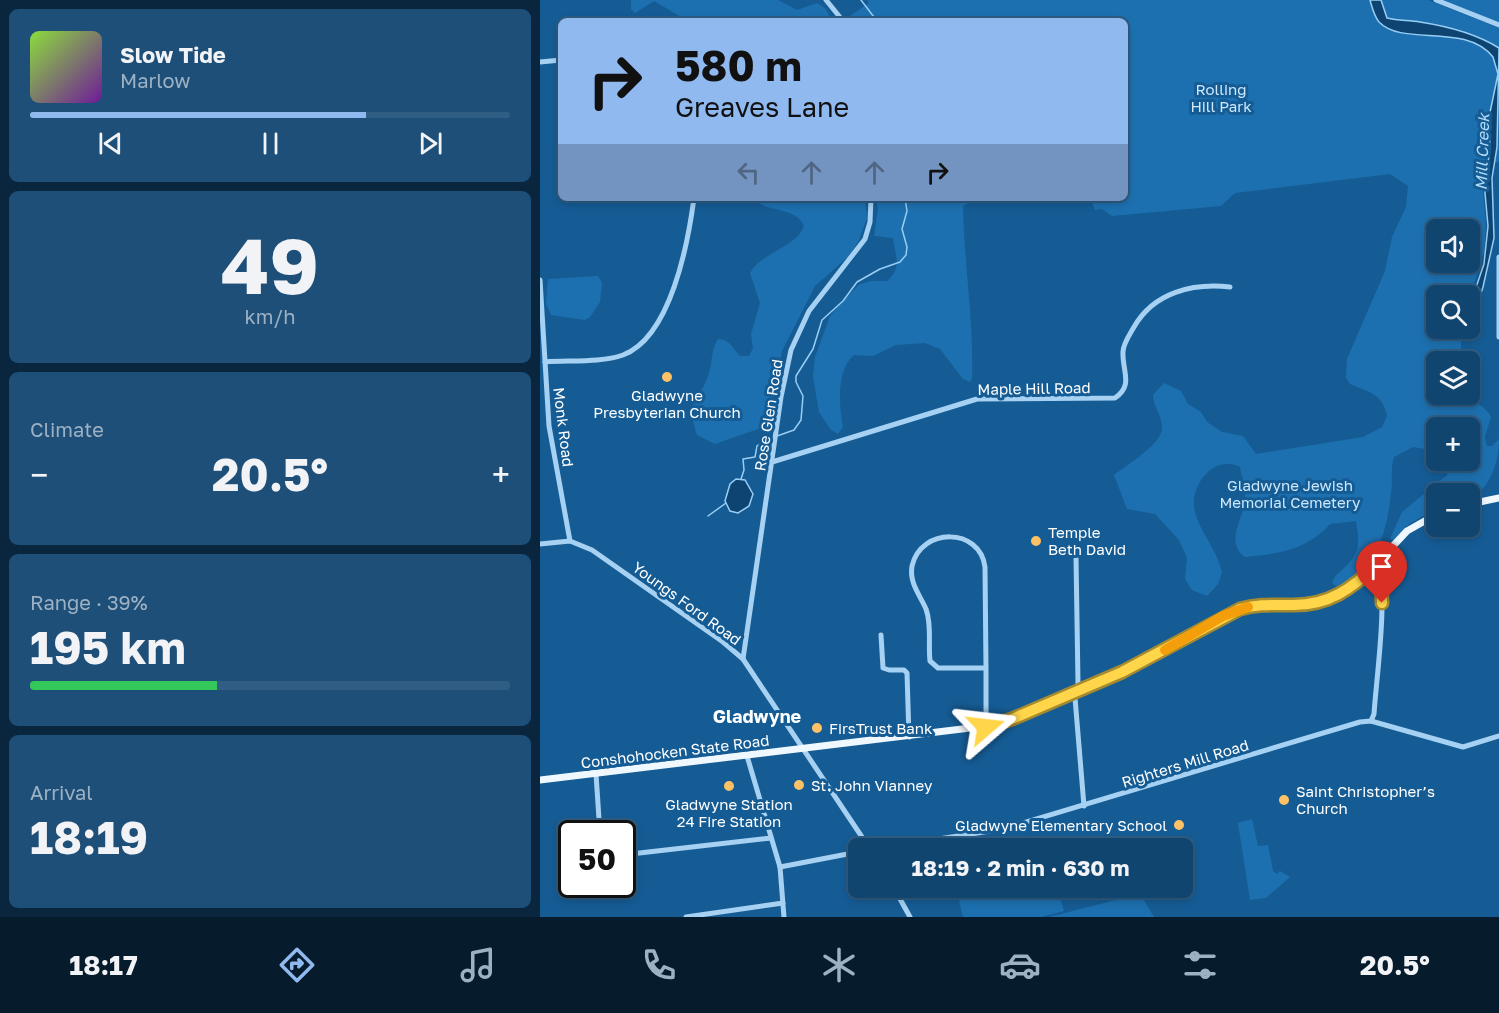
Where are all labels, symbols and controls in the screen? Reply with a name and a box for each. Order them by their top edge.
text: 580 m [675,40,802,90]
text: Slow Tide [120,41,226,68]
icon: right [576,42,654,120]
text: Marlow [120,68,191,92]
park label: Rolling Hill Park [1190,80,1252,115]
text: Greaves Lane [675,91,849,123]
water label: Mill Creek [1471,111,1493,191]
icon: previous [94,127,127,160]
icon: pause [254,127,287,160]
icon: next [414,127,447,160]
icon: left [732,156,765,189]
icon: ahead [795,156,828,189]
icon: ahead [858,156,891,189]
icon: right [921,156,954,189]
text: 49 [221,218,319,311]
map controls [1426,219,1480,537]
button: sound [1426,219,1480,273]
button: search [1426,285,1480,339]
text: km/h [245,304,295,328]
button: layers [1426,351,1480,405]
street label: Rose Glen Road [750,358,786,472]
marker: Gladwyne Presbyterian Church [660,370,674,384]
street label: Maple Hill Road [977,378,1091,398]
street label: Monk Road [550,386,578,468]
place label: Gladwyne Presbyterian Church [593,386,741,421]
text: Climate [30,417,104,441]
button: + [1426,417,1480,471]
text: 20.5° [212,447,328,501]
text: − [30,455,48,494]
text: + [492,455,510,494]
park label: Gladwyne Jewish Memorial Cemetery [1219,476,1361,511]
button: − [1426,483,1480,537]
place label: Temple Beth David [1048,523,1126,558]
marker: Temple Beth David [1029,534,1043,548]
pin [1356,541,1407,603]
icon: arrive [1365,550,1398,583]
street label: Youngs Ford Road [629,558,745,648]
text: Range · 39% [30,590,148,614]
text: 195 km [30,620,186,674]
position arrow [954,695,1018,759]
district label: Gladwyne [713,705,802,727]
place label: FirsTrust Bank [829,719,933,737]
marker: FirsTrust Bank [810,721,824,735]
street label: Conshohocken State Road [580,731,770,771]
street label: Righters Mill Road [1119,735,1251,791]
place label: St. John Vianney [811,776,933,794]
marker: St. John Vianney [792,778,806,792]
marker: Gladwyne Station 24 Fire Station [722,779,736,793]
text: Arrival [30,780,93,804]
place label: Saint Christopher’s Church [1296,782,1435,817]
marker: Saint Christopher’s Church [1277,793,1291,807]
place label: Gladwyne Station 24 Fire Station [665,795,793,830]
text: 18:19 [30,810,148,864]
place label: Gladwyne Elementary School [955,816,1167,834]
marker: Gladwyne Elementary School [1172,818,1186,832]
speed limit sign: 50 [558,820,636,898]
text: 18:19 · 2 min · 630 m [912,854,1129,881]
icon: directions [276,944,318,986]
icon: music [457,944,499,986]
icon: phone [638,944,680,986]
icon: climate [818,944,860,986]
icon: car [999,944,1041,986]
icon: filters [1179,944,1221,986]
text: 18:17 [69,949,138,981]
text: 20.5° [1360,949,1430,981]

